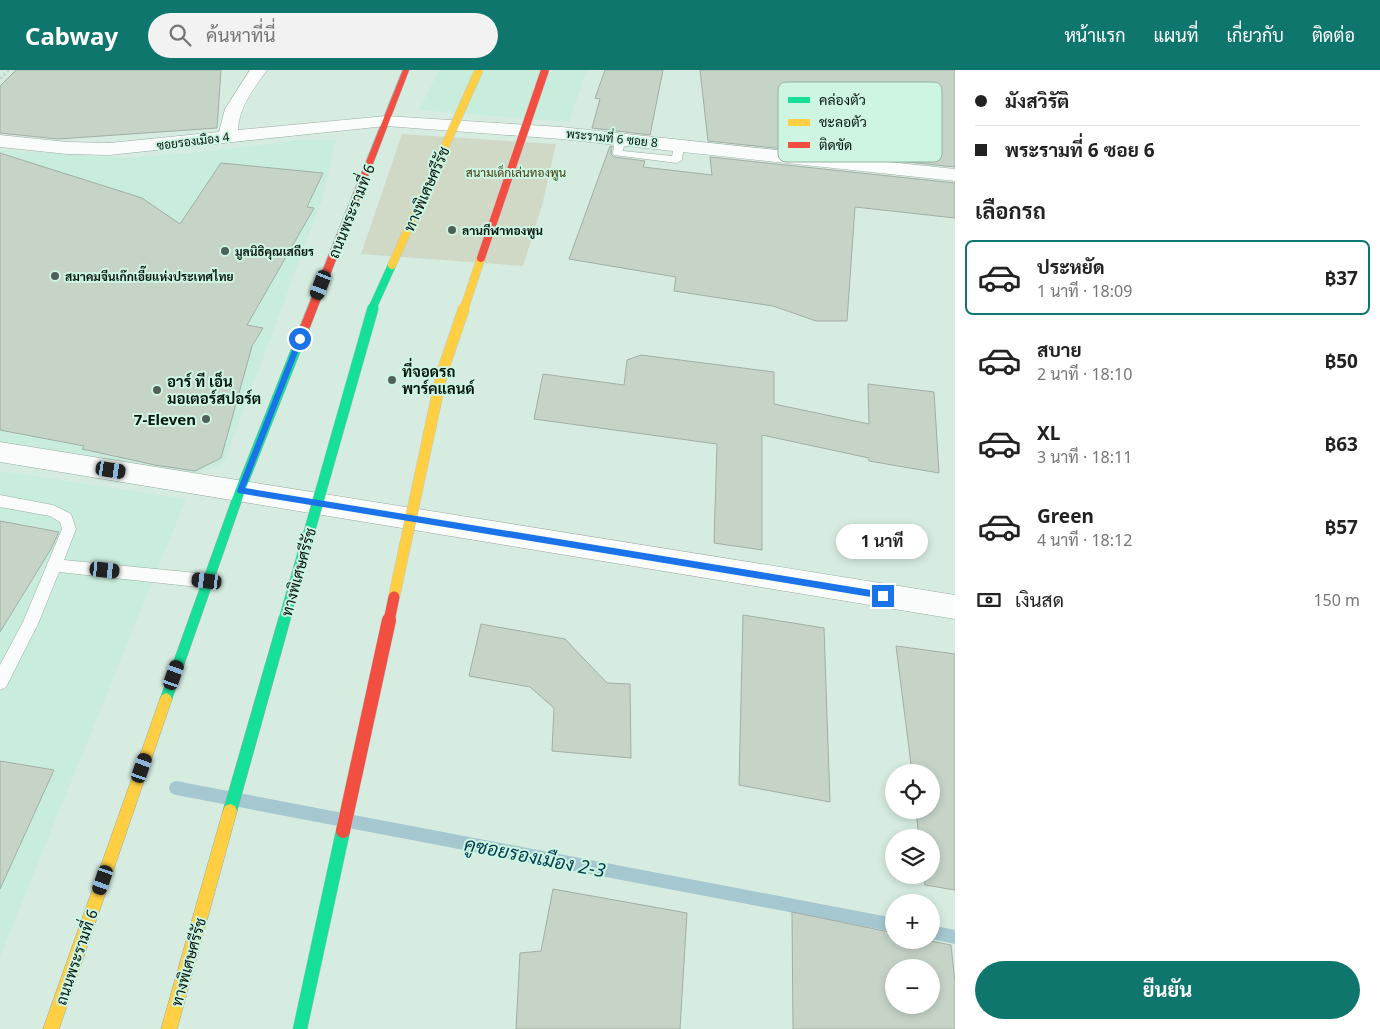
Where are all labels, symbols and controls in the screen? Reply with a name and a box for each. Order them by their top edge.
search box [148,13,498,58]
text: Cabway [25,19,118,52]
icon: search [166,21,194,49]
text: ค้นหาที่นี่ [206,22,276,48]
text: หน้าแรก [1064,23,1126,47]
text: แผนที่ [1154,23,1198,47]
text: เกี่ยวกับ [1226,23,1284,47]
text: ติดต่อ [1312,23,1355,47]
legend [778,82,942,162]
text: มังสวิรัติ [1005,88,1069,114]
text: คล่องตัว [819,90,866,109]
text: ชะลอตัว [819,112,867,131]
street label: พระรามที่ 6 ซอย 8 [565,123,659,151]
street label: ซอยรองเมือง 4 [156,128,230,154]
text: ติดขัด [819,135,852,154]
text: พระรามที่ 6 ซอย 6 [1005,137,1155,163]
street label: ทางพิเศษศรีรัช [398,143,454,235]
street label: ถนนพระรามที่ 6 [319,159,379,261]
park label: สนามเด็กเล่นทองพูน [466,164,567,181]
text: เลือกรถ [975,195,1046,225]
place label: ลานกีฬาทองพูน [462,222,543,239]
marker: ลานกีฬาทองพูน [446,224,458,236]
place label: มูลนิธิคุณเสถียร [235,243,314,260]
marker: มูลนิธิคุณเสถียร [219,245,231,257]
text: ประหยัด [1037,254,1105,280]
icon: car [977,255,1022,300]
place label: สมาคมจีนเก๊กเอี๊ยแห่งประเทศไทย [65,265,234,285]
text: ฿37 [1325,265,1358,291]
car [308,268,333,302]
marker: สมาคมจีนเก๊กเอี๊ยแห่งประเทศไทย [49,270,61,282]
text: 1 นาที · 18:09 [1037,280,1132,302]
route start [289,328,311,350]
text: สบาย [1037,337,1082,363]
icon: car [977,338,1022,383]
text: ฿50 [1325,348,1358,374]
place label: ที่จอดรถ พาร์คแลนด์ [402,357,476,398]
text: 2 นาที · 18:10 [1037,363,1132,385]
place label: อาร์ ที เอ็น มอเตอร์สปอร์ต [167,371,261,408]
marker: ที่จอดรถ พาร์คแลนด์ [386,374,398,386]
marker: อาร์ ที เอ็น มอเตอร์สปอร์ต [151,384,163,396]
place label: 7-Eleven [134,409,196,429]
marker: 7-Eleven [200,413,212,425]
text: XL [1037,420,1060,446]
icon: car [977,421,1022,466]
text: ฿63 [1325,431,1358,457]
text: 3 นาที · 18:11 [1037,446,1132,468]
car [95,460,126,480]
text: Green [1037,503,1094,529]
icon: car [977,504,1022,549]
text: ฿57 [1325,514,1358,540]
callout: 1 นาที [837,524,929,558]
street label: ทางพิเศษศรีรัช [276,525,320,619]
text: 4 นาที · 18:12 [1037,529,1132,551]
text: 1 นาที [861,530,903,552]
car [89,561,120,579]
car [191,572,222,590]
route end [872,585,894,607]
icon: cash [975,586,1003,614]
text: เงินสด [1015,587,1064,613]
text: 150 m [1313,589,1360,611]
car [162,658,185,692]
car [130,751,153,785]
map controls [885,764,940,1014]
button: locate [885,764,940,819]
button: layers [885,829,940,884]
water label: คูซอยรองเมือง 2-3 [462,831,608,884]
car [91,863,114,897]
button: + [885,894,940,949]
street label: ถนนพระรามที่ 6 [46,905,102,1008]
street label: ทางพิเศษศรีรัช [166,915,210,1009]
button: − [885,959,940,1014]
button: ยืนยัน [975,961,1360,1019]

